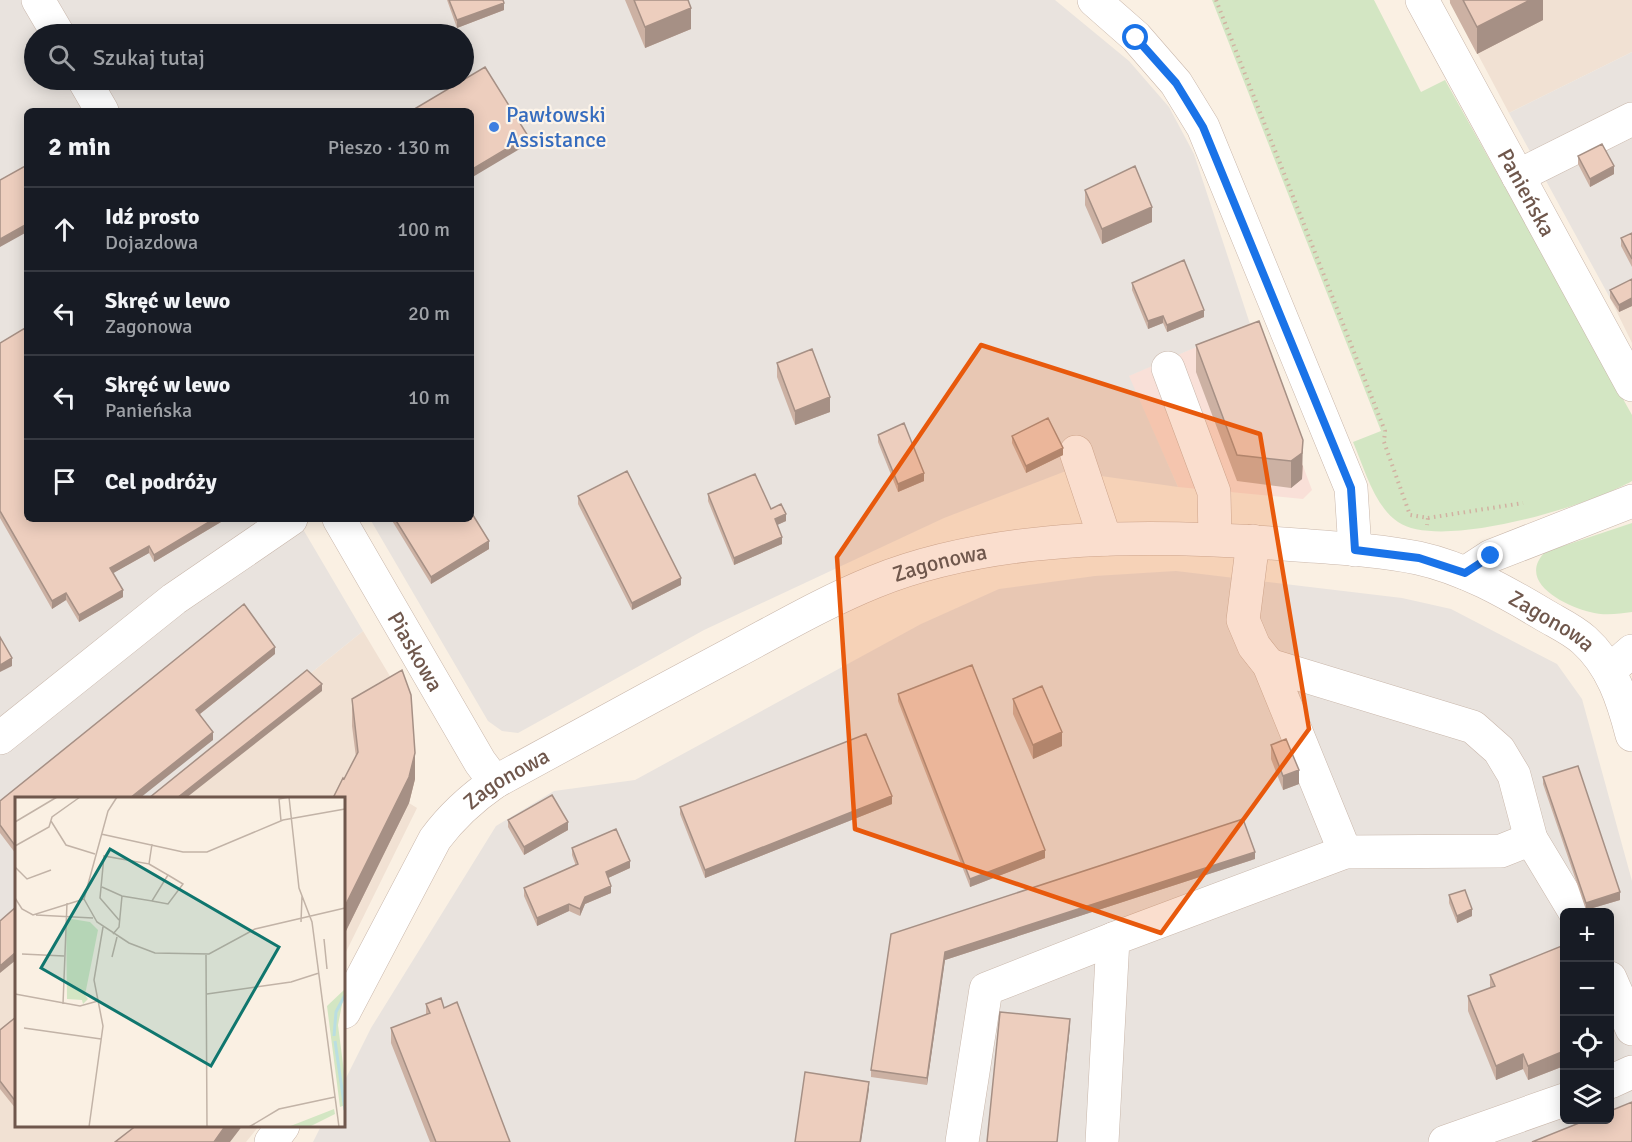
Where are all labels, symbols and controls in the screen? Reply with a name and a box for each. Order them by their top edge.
search box [24,24,474,90]
route start [1122,24,1148,50]
icon: search [45,41,78,74]
text: Szukaj tutaj [93,44,205,71]
place label: Pawłowski Assistance [506,101,606,153]
marker: Pawłowski Assistance [487,120,501,134]
text: 2 min [48,131,111,163]
text: Pieszo · 130 m [328,135,450,160]
street label: Panieńska [1492,144,1562,241]
text: Idź prosto [105,203,200,230]
icon: ahead [48,213,81,246]
text: 100 m [397,217,450,242]
text: Dojazdowa [105,230,198,255]
text: Skręć w lewo [105,287,230,314]
icon: left [48,297,81,330]
text: 20 m [408,301,450,326]
text: Zagonowa [105,314,192,339]
text: Skręć w lewo [105,371,230,398]
icon: left [48,381,81,414]
text: 10 m [408,385,450,410]
text: Panieńska [105,398,192,423]
icon: arrive [48,465,81,498]
text: Cel podróży [105,468,217,495]
street label: Zagonowa [889,538,989,587]
route end [1477,542,1503,568]
street label: Zagonowa [1504,584,1601,657]
street label: Piaskowa [382,607,450,696]
street label: Zagonowa [457,742,554,815]
inset map [15,797,345,1127]
map controls [1560,908,1614,1124]
button: + [1560,908,1614,962]
button: − [1560,962,1614,1016]
button: locate [1560,1016,1614,1070]
button: layers [1560,1070,1614,1124]

